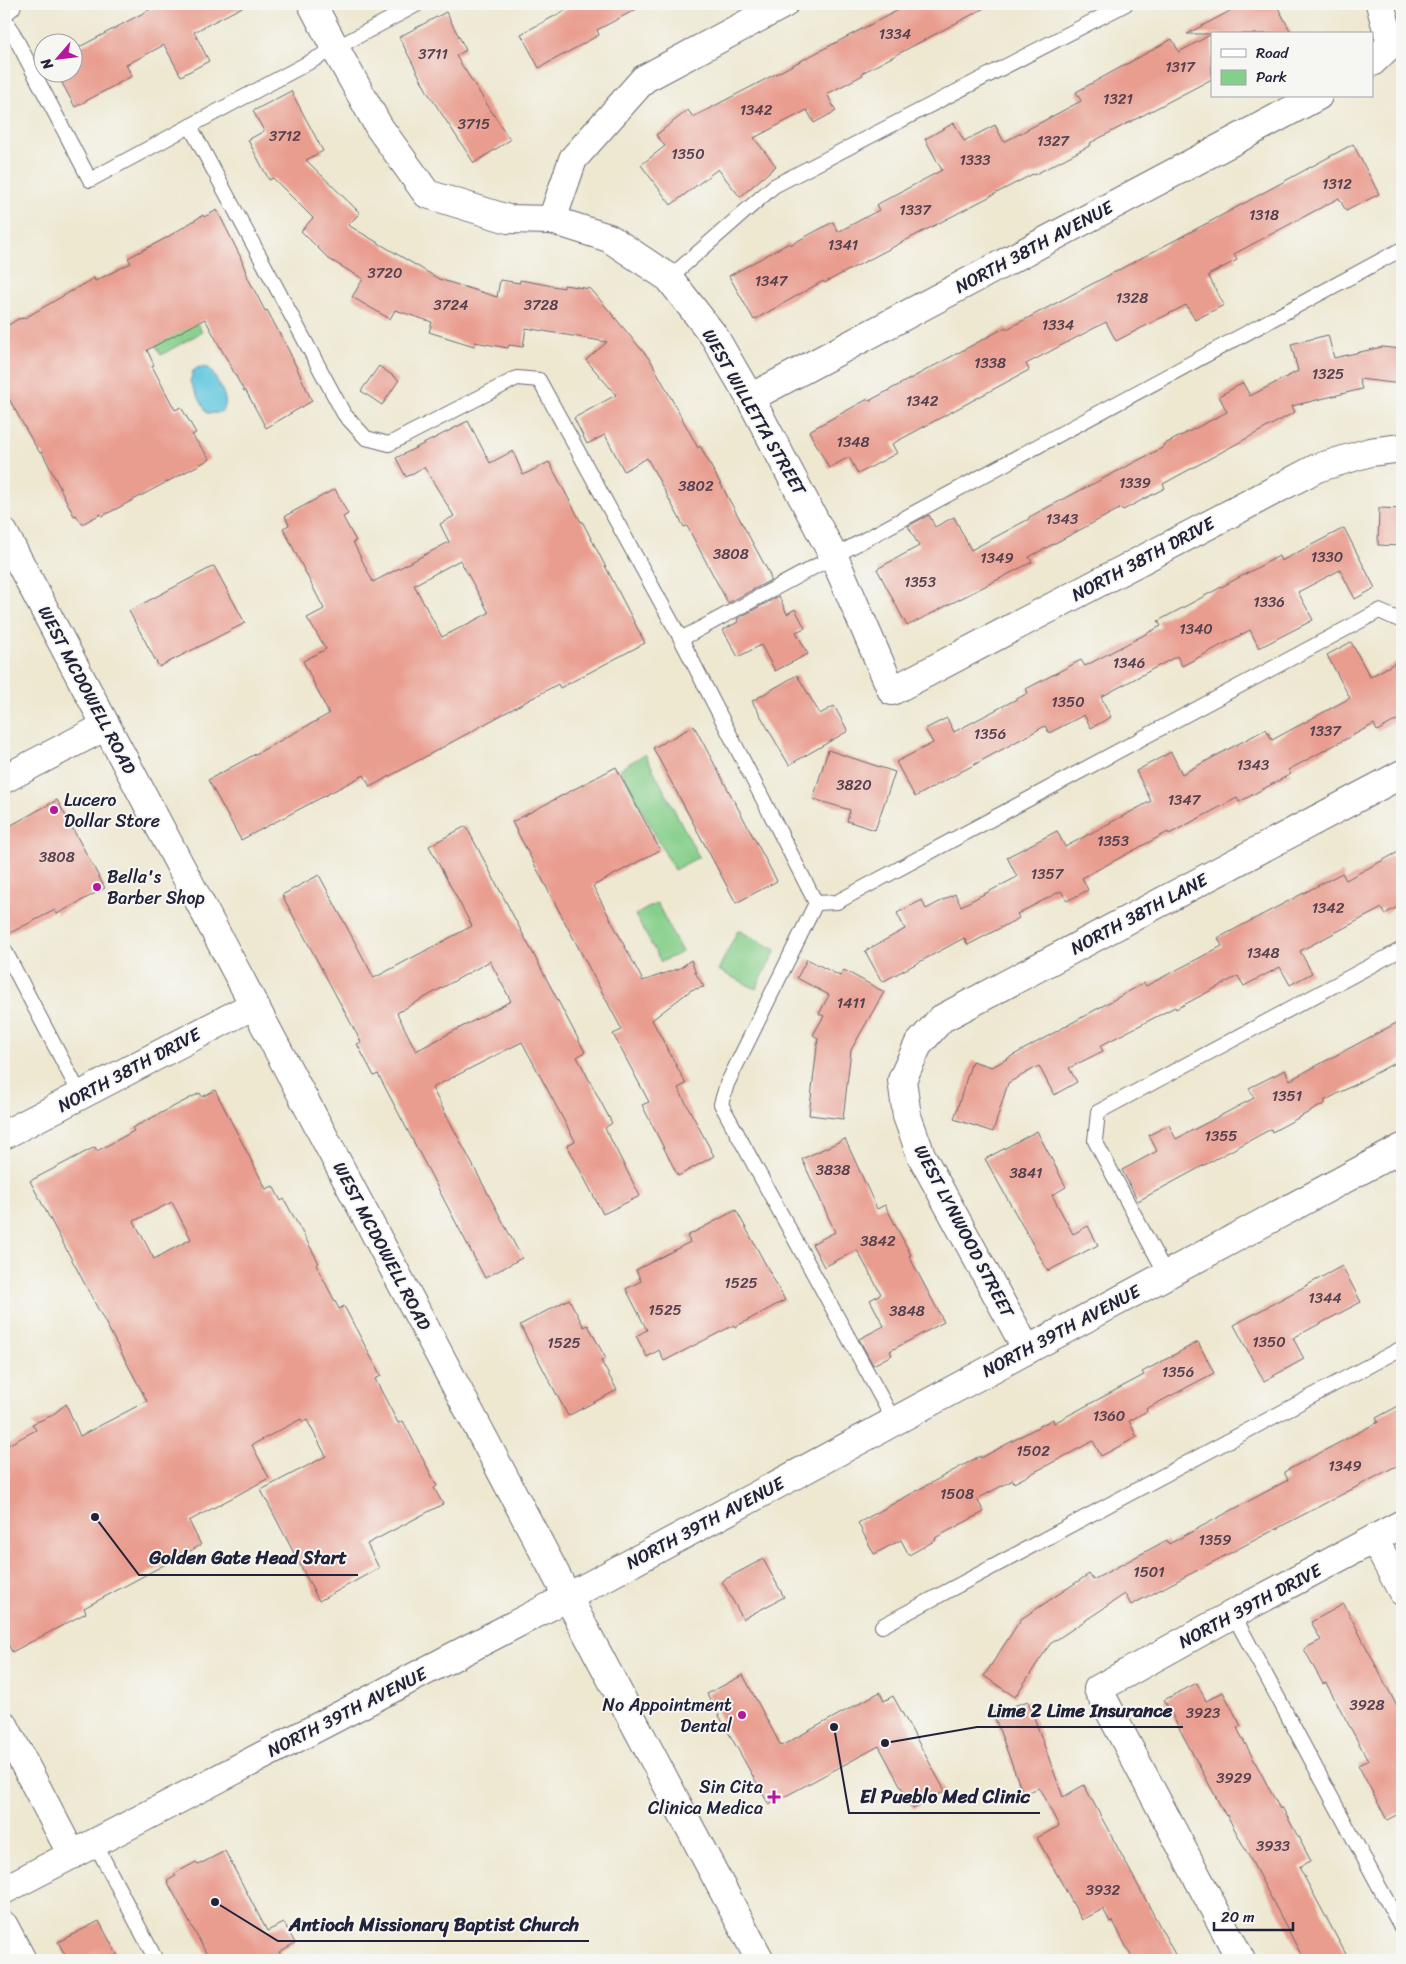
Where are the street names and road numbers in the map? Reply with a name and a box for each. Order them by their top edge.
street label: NORTH 38TH AVENUE [949,191,1120,302]
street label: WEST WILLETTA STREET [693,323,815,502]
street label: NORTH 38TH DRIVE [1065,507,1221,610]
street label: WEST MCDOWELL ROAD [29,600,145,780]
street label: NORTH 38TH LANE [1064,864,1214,964]
street label: NORTH 38TH DRIVE [51,1018,207,1121]
street label: WEST LYNWOOD STREET [905,1139,1024,1324]
street label: WEST MCDOWELL ROAD [324,1156,440,1336]
street label: NORTH 39TH AVENUE [976,1275,1147,1386]
street label: NORTH 39TH AVENUE [620,1467,791,1578]
street label: NORTH 39TH DRIVE [1172,1554,1329,1657]
street label: NORTH 39TH AVENUE [261,1657,434,1766]

